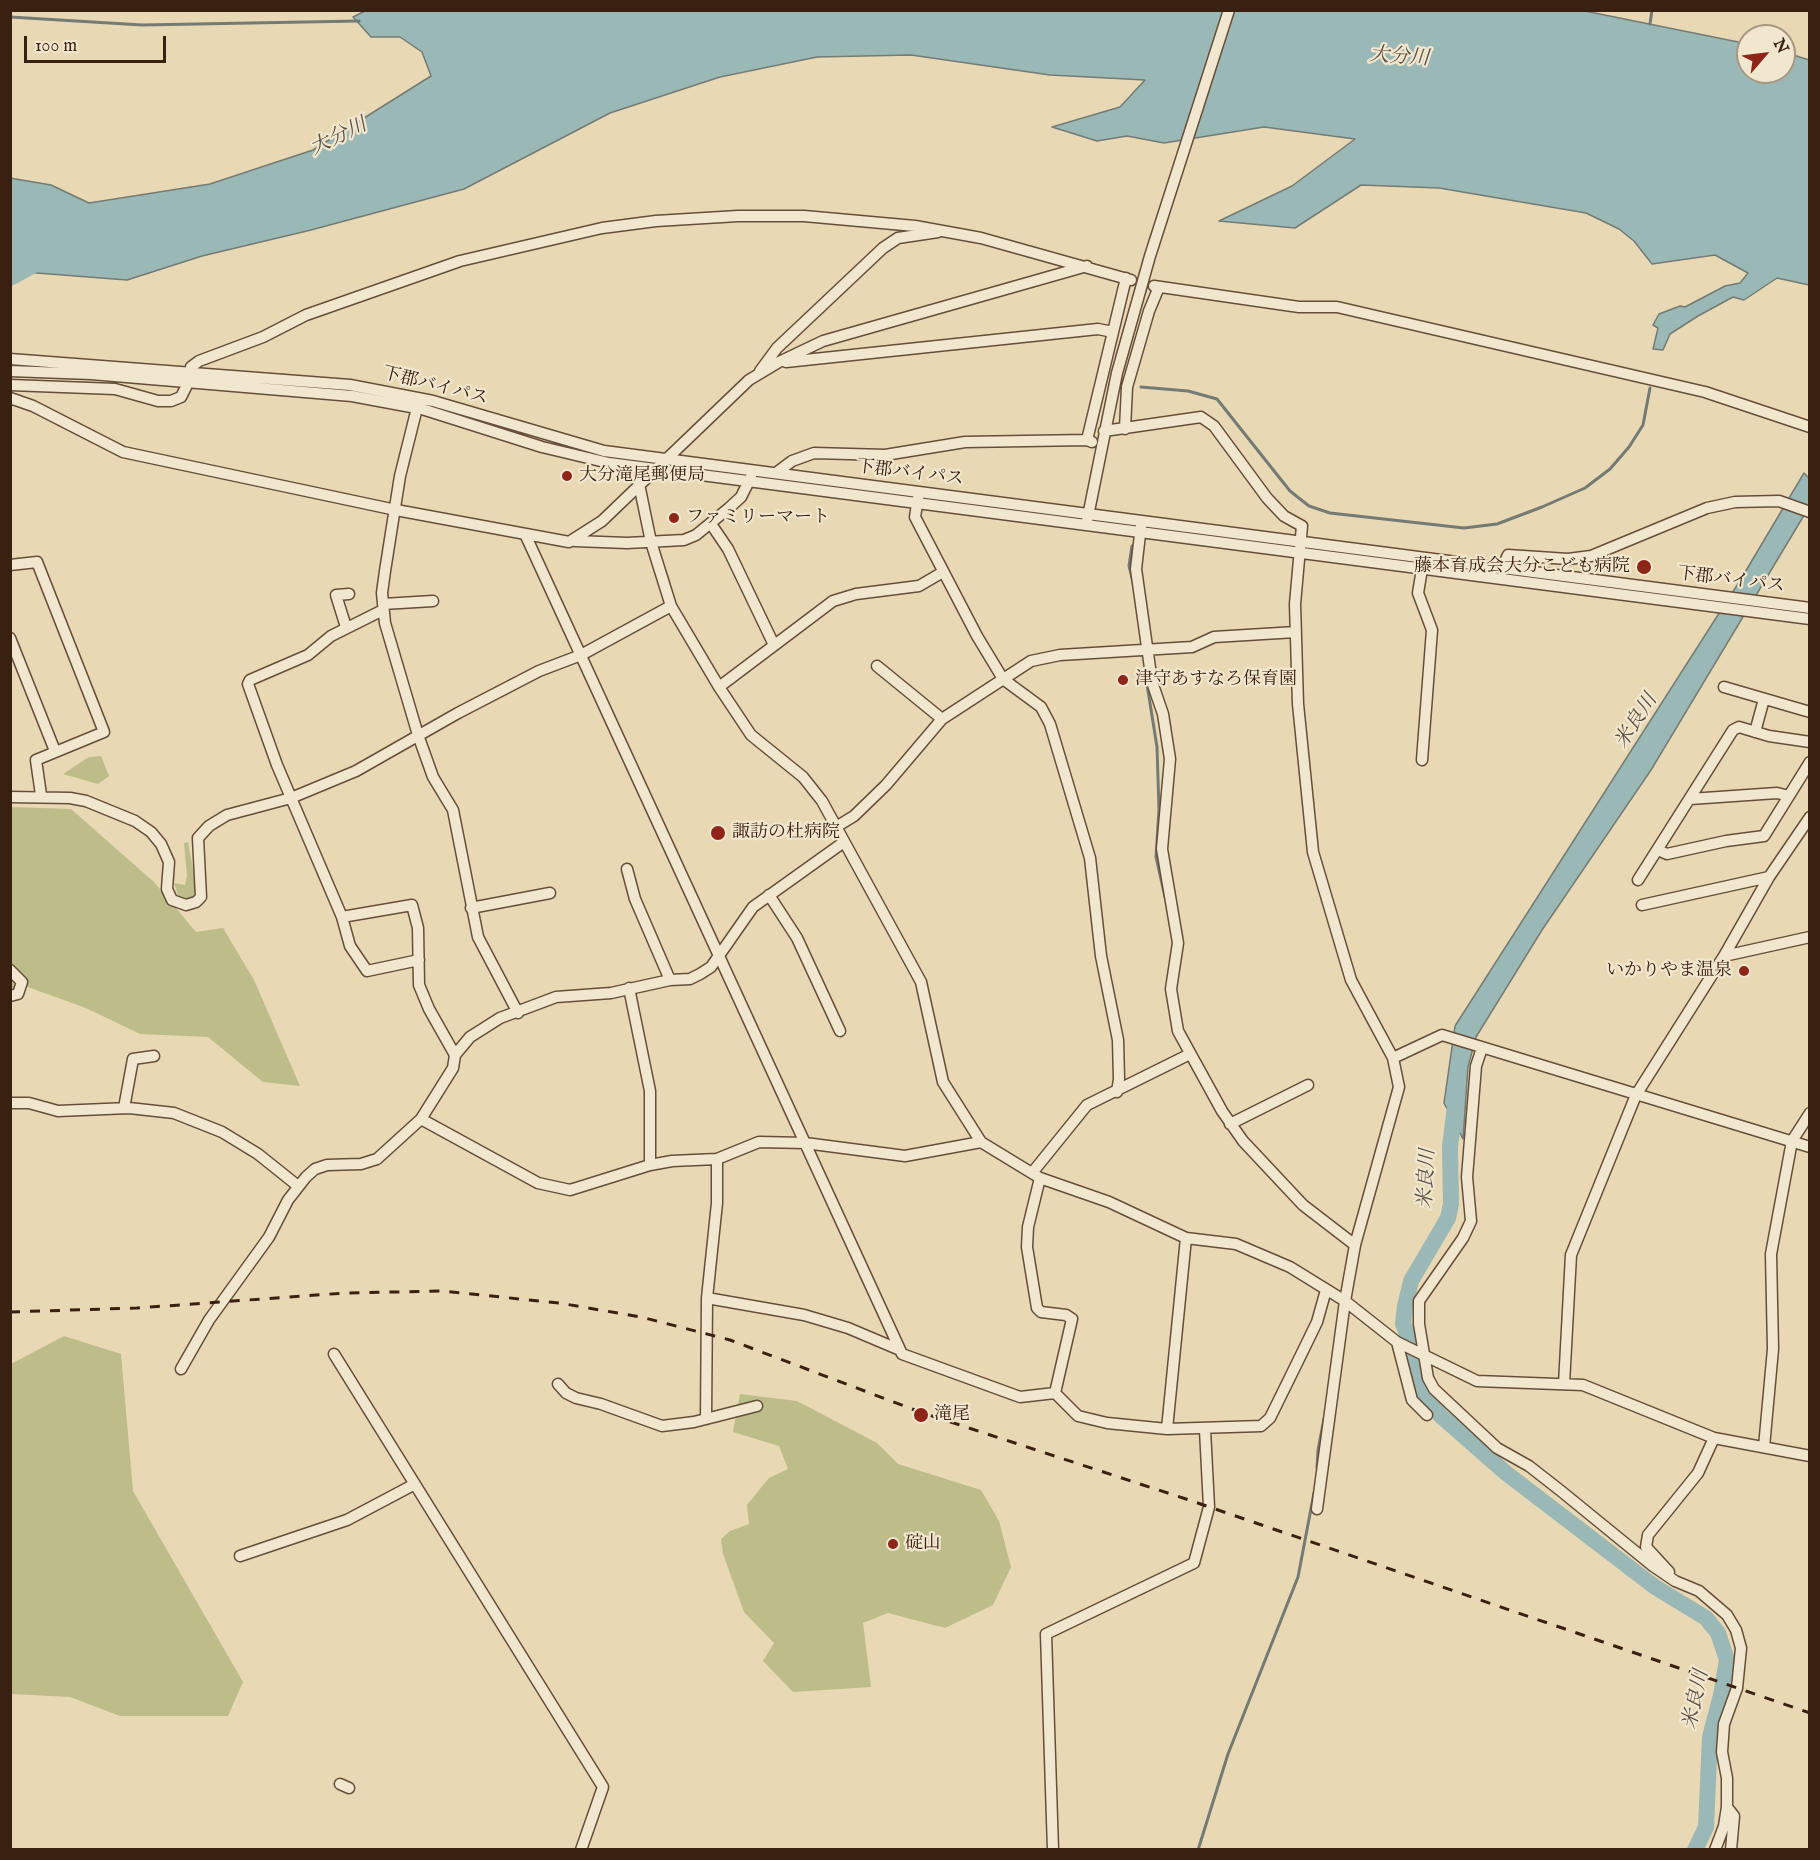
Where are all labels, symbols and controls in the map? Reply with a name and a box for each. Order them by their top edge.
scale bar [27,24,170,62]
north arrow [1736,24,1796,84]
text: 100 m [35,35,77,58]
text: N [1768,36,1792,57]
water label: 大分川 [1368,44,1430,72]
water label: 大分川 [307,114,371,162]
street label: 下郡バイパス [380,363,490,411]
street label: 下郡バイパス [855,457,965,491]
place label: 大分滝尾郵便局 [579,465,705,487]
marker: 大分滝尾郵便局 [560,469,574,483]
place label: ファミリーマート [686,507,830,529]
marker: ファミリーマート [667,511,681,525]
place label: 藤本育成会大分こども病院 [1414,556,1630,578]
marker: 藤本育成会大分こども病院 [1635,558,1653,576]
street label: 下郡バイパス [1676,564,1786,598]
place label: 津守あすなろ保育園 [1135,669,1297,691]
marker: 津守あすなろ保育園 [1116,673,1130,687]
water label: 米良川 [1611,690,1663,754]
place label: 諏訪の杜病院 [732,822,840,844]
marker: 諏訪の杜病院 [709,824,727,842]
place label: いかりやま温泉 [1606,960,1732,982]
marker: いかりやま温泉 [1737,964,1751,978]
water label: 米良川 [1414,1148,1442,1210]
place label: 滝尾 [934,1404,970,1426]
marker: 滝尾 [912,1406,930,1424]
place label: 碇山 [905,1533,941,1555]
marker: 碇山 [886,1537,900,1551]
water label: 米良川 [1679,1668,1715,1732]

